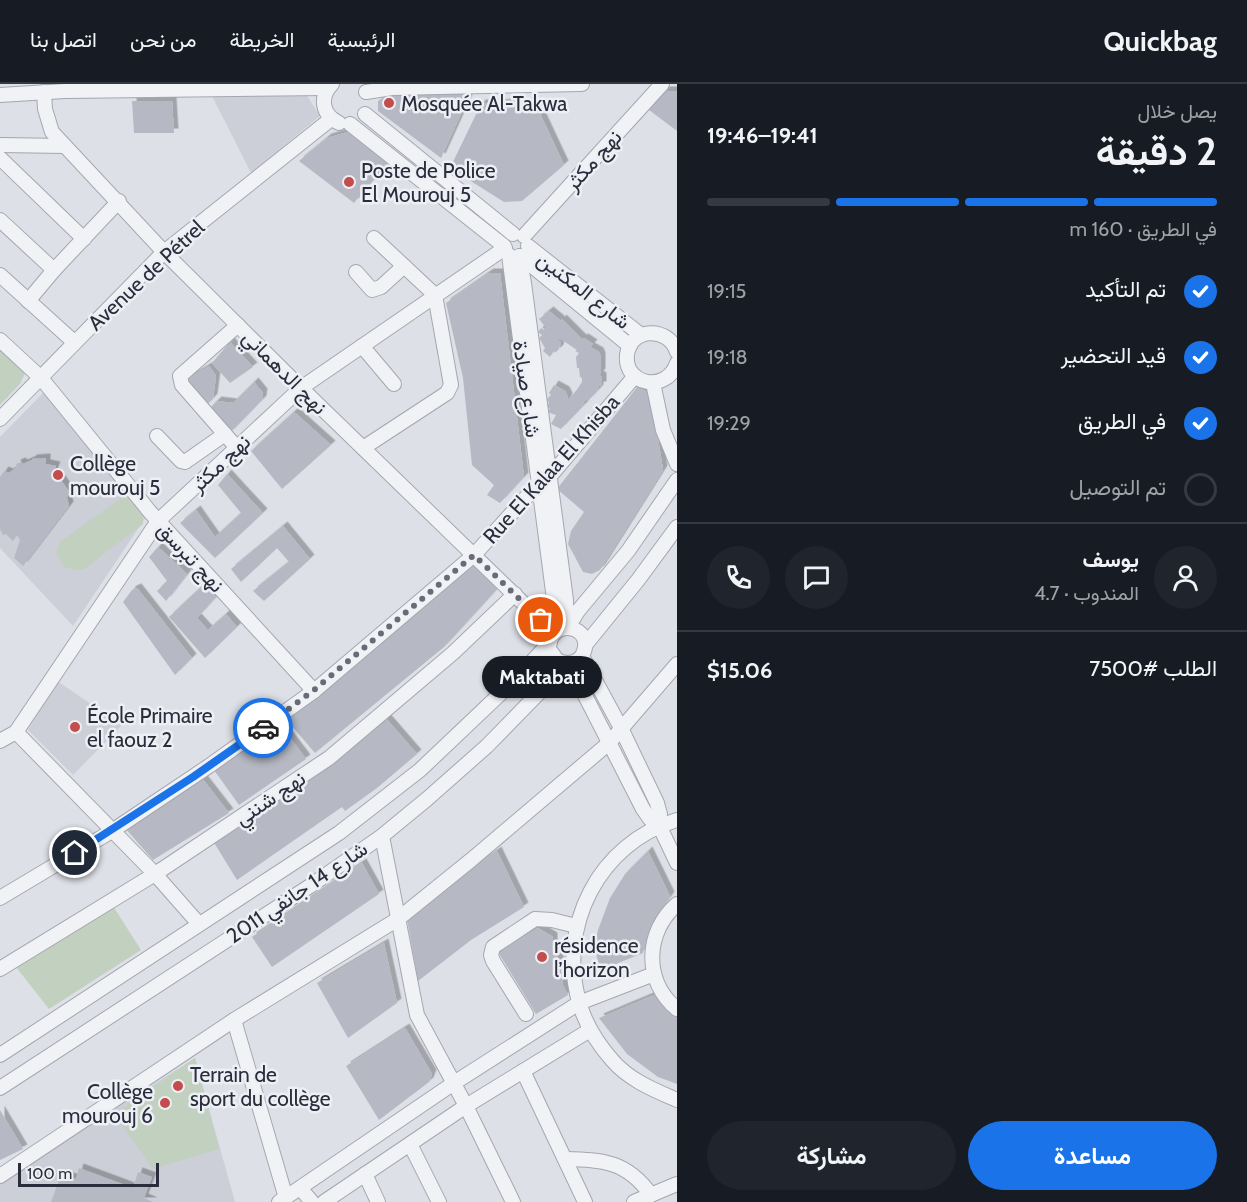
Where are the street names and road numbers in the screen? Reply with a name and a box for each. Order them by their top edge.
street label: نهج مكثر [559,124,628,198]
street label: Avenue de Pétrel [83,215,209,335]
street label: شارع المكنين [531,246,636,336]
street label: نهج الدهماني [234,324,333,423]
street label: شارع صيادة [506,339,546,439]
street label: Rue El Kalaa El Khisba [478,389,624,549]
street label: نهج مكثر [184,429,257,499]
street label: نهج تبرسق [151,517,230,599]
street label: نهج شنني [230,765,313,835]
street label: شارع 14 جانفي 2011 [222,836,375,952]

